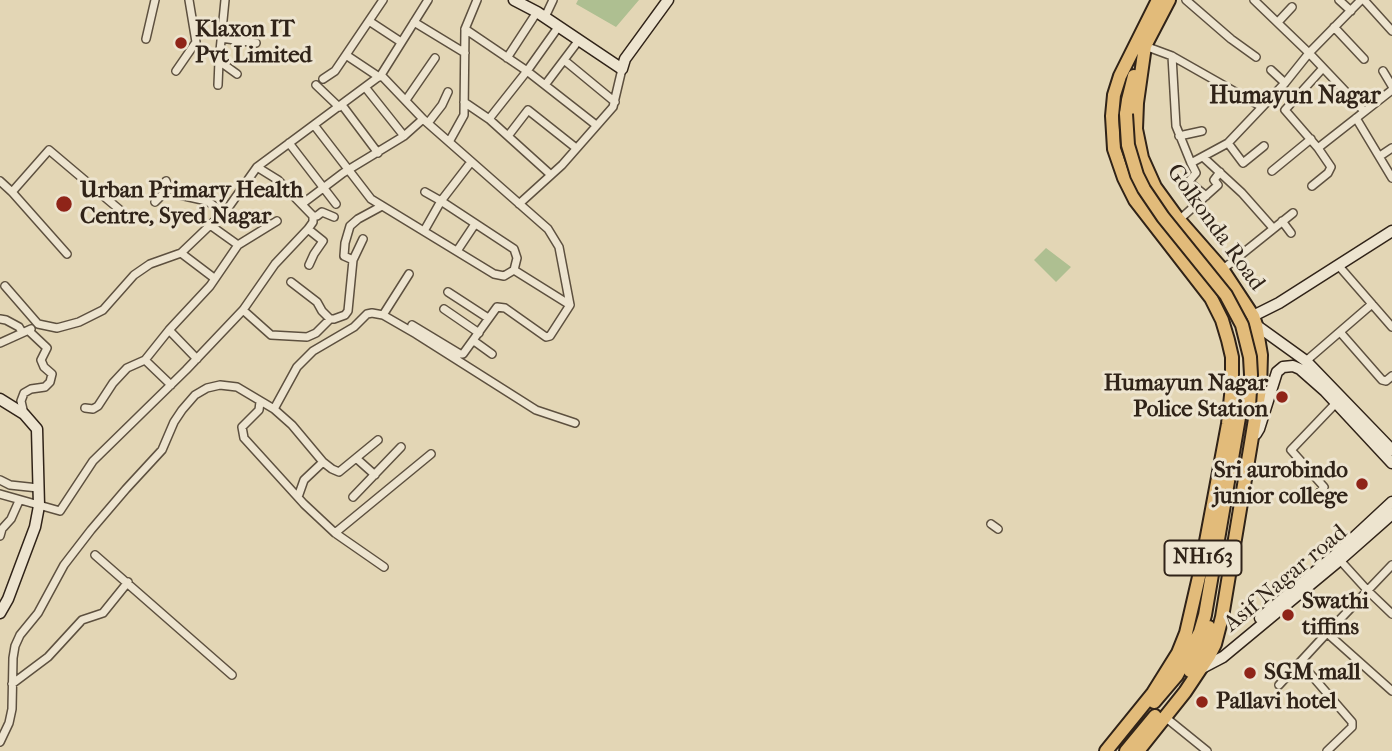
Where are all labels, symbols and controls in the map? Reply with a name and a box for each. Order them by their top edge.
place label: Klaxon IT Pvt Limited [195,16,312,70]
marker: Klaxon IT Pvt Limited [173,35,189,51]
district label: Humayun Nagar [1209,83,1381,111]
street label: Golkonda Road [1160,159,1270,297]
place label: Urban Primary Health Centre, Syed Nagar [80,177,303,231]
marker: Urban Primary Health Centre, Syed Nagar [54,194,74,214]
place label: Humayun Nagar Police Station [1104,370,1268,424]
marker: Humayun Nagar Police Station [1274,389,1290,405]
place label: Sri aurobindo junior college [1214,457,1348,511]
marker: Sri aurobindo junior college [1354,476,1370,492]
street label: Asif Nagar road [1219,519,1353,639]
road number: NH163 [1164,540,1242,576]
place label: Swathi tiffins [1302,588,1369,642]
marker: Swathi tiffins [1280,607,1296,623]
place label: SGM mall [1264,659,1361,687]
marker: SGM mall [1242,665,1258,681]
place label: Pallavi hotel [1216,688,1337,716]
marker: Pallavi hotel [1194,694,1210,710]

